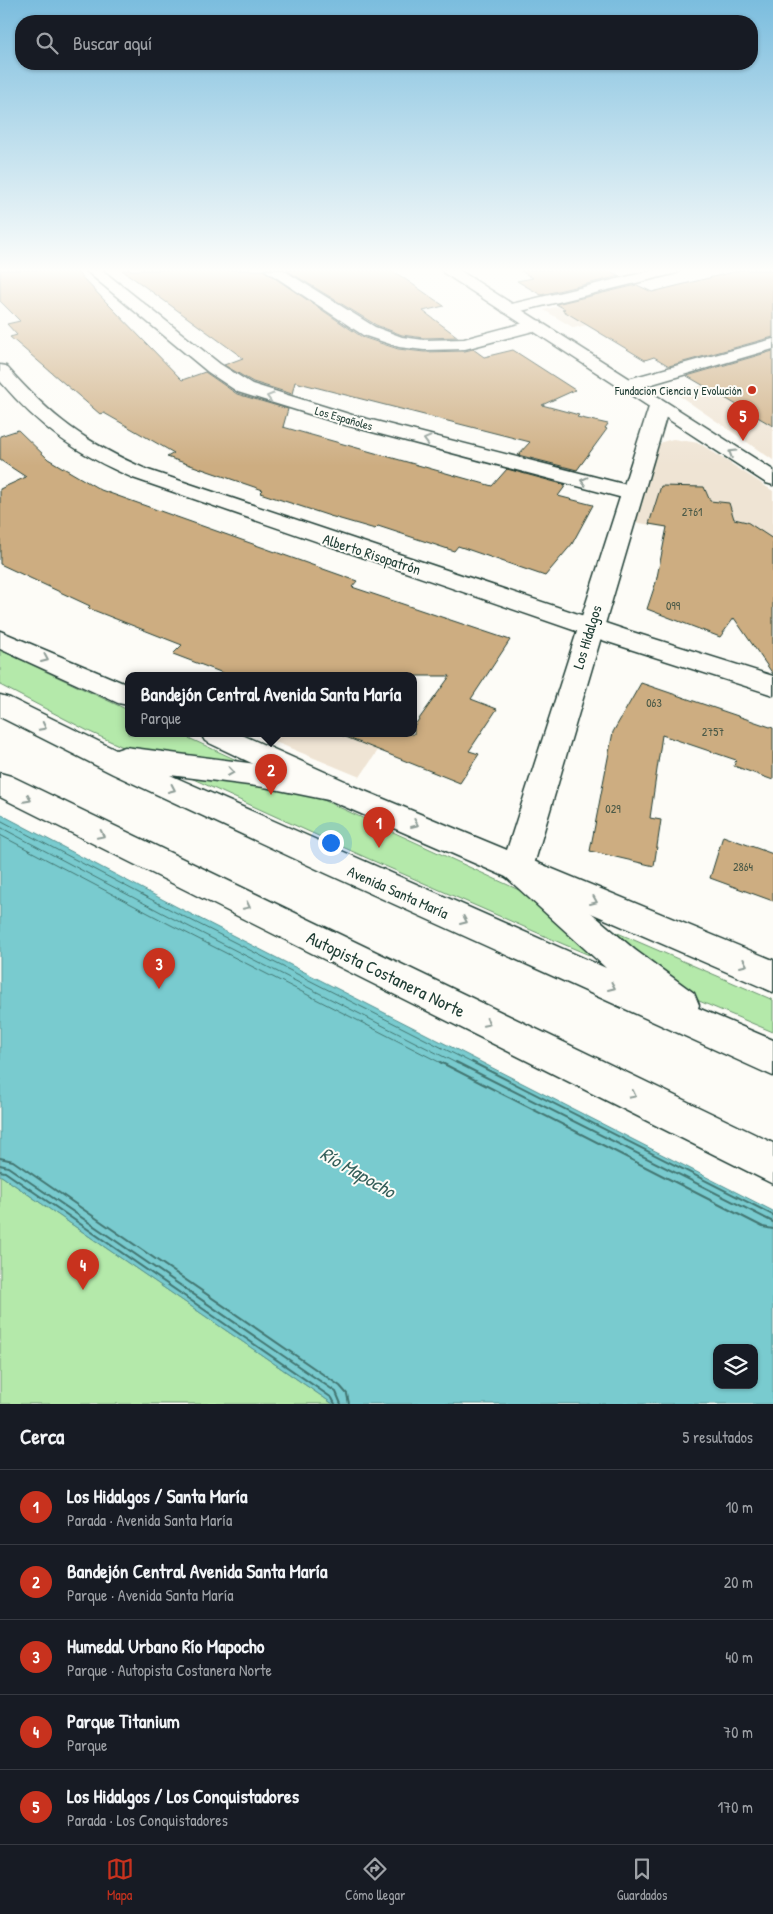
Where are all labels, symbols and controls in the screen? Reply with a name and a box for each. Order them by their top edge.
search box [15,15,758,70]
icon: search [33,29,61,57]
text: Buscar aquí [73,30,152,56]
place label: Fundacion Ciencia y Evolución [614,382,742,399]
marker: Fundacion Ciencia y Evolución [746,384,758,396]
one-way arrow [266,392,275,402]
pin: 5 [727,400,759,441]
street label: Los Españoles [313,402,375,434]
one-way arrow [422,435,431,446]
one-way arrow [728,449,737,459]
one-way arrow [579,476,588,487]
house number: 2761 [682,503,702,520]
street label: Alberto Risopatrón [320,528,424,580]
house number: 099 [666,597,681,614]
street label: Los Hidalgos [567,602,607,671]
one-way arrow [40,653,49,663]
popup [125,672,417,737]
text: Bandejón Central Avenida Santa María [141,681,401,707]
house number: 063 [646,694,662,711]
text: Parque [141,707,181,729]
one-way arrow [38,721,47,731]
house number: 2757 [702,723,724,740]
pin: 2 [255,754,287,795]
one-way arrow [228,766,236,777]
one-way arrow [167,783,176,793]
one-way arrow [23,793,32,803]
house number: 029 [605,800,621,817]
pin: 1 [363,807,395,848]
one-way arrow [410,818,418,828]
one-way arrow [95,829,104,839]
your location [318,830,344,856]
house number: 2864 [733,858,754,875]
street label: Avenida Santa María [344,860,452,924]
one-way arrow [589,894,598,905]
one-way arrow [242,899,251,910]
one-way arrow [459,915,468,926]
street label: Autopista Costanera Norte [303,925,469,1023]
pin: 3 [143,948,175,989]
one-way arrow [739,957,748,968]
one-way arrow [607,981,616,992]
one-way arrow [482,1017,491,1027]
one-way arrow [628,1089,637,1099]
water label: Río Mapocho [316,1140,401,1205]
pin: 4 [67,1249,99,1290]
map controls [713,1344,758,1389]
button: layers [713,1344,758,1389]
text: Cerca [20,1422,64,1451]
text: 5 resultados [683,1426,753,1448]
text: Los Hidalgos / Santa María [67,1483,248,1509]
text: 1 [33,1496,39,1518]
text: 10 m [725,1496,753,1518]
text: Parada · Avenida Santa María [67,1509,232,1531]
text: Bandejón Central Avenida Santa María [67,1558,327,1584]
text: 2 [32,1571,40,1593]
text: 20 m [724,1571,753,1593]
text: Parque · Avenida Santa María [67,1584,234,1606]
text: Humedal Urbano Río Mapocho [67,1633,264,1659]
text: 3 [32,1646,40,1668]
text: 40 m [725,1646,753,1668]
text: Parque · Autopista Costanera Norte [67,1659,272,1681]
text: Parque Titanium [67,1708,180,1734]
text: 4 [33,1721,39,1743]
text: 70 m [723,1721,753,1743]
text: Parque [67,1734,107,1756]
text: Los Hidalgos / Los Conquistadores [67,1783,299,1809]
text: 5 [33,1796,39,1818]
text: 170 m [718,1796,753,1818]
text: Parada · Los Conquistadores [67,1809,228,1831]
tab: Mapa [106,1855,134,1904]
tab: Cómo llegar [345,1855,405,1904]
tab: Guardados [617,1855,667,1904]

